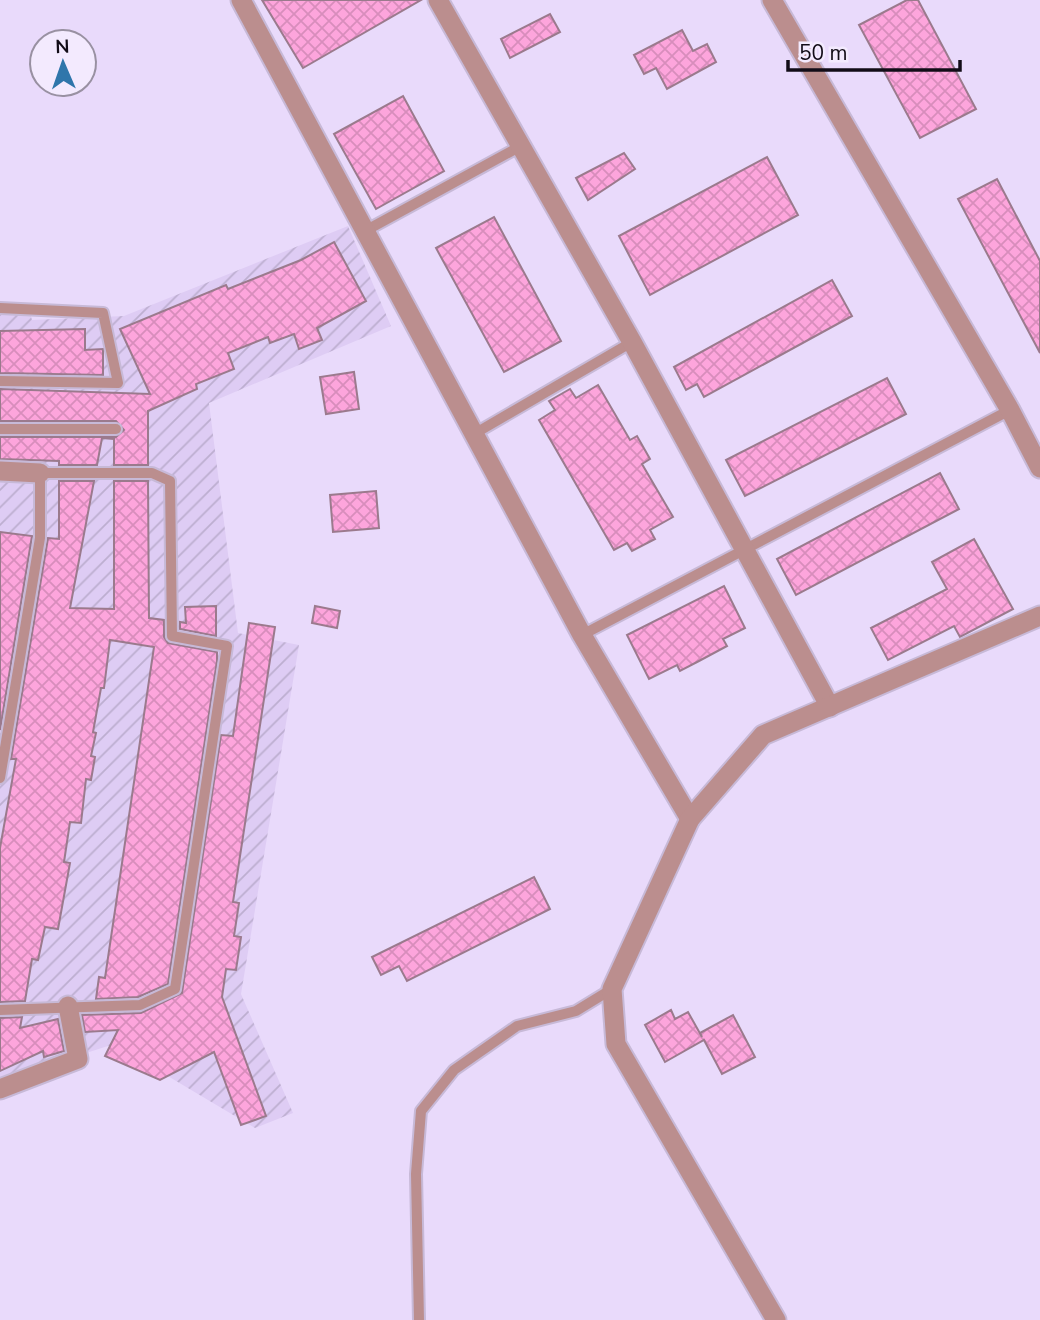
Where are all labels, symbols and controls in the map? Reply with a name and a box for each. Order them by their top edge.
north arrow [28,28,98,98]
scale bar [788,28,960,72]
text: N [55,34,70,60]
text: 50 m [799,39,848,67]

